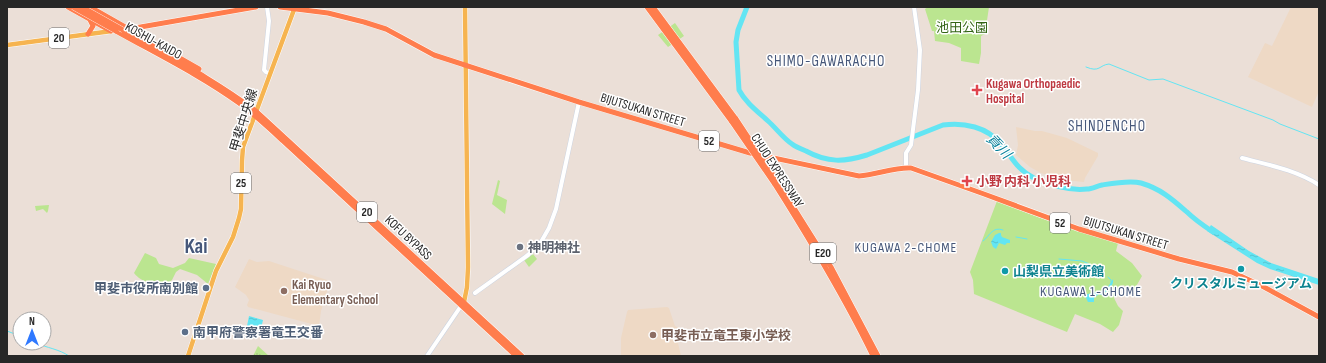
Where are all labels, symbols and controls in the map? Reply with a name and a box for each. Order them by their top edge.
street label: KOSHU-KAIDO [122,19,185,63]
park label: 池田公園 [936,20,988,36]
road number: 20 [49,28,69,48]
district label: SHIMO-GAWARACHO [767,52,885,71]
place label: Kugawa Orthopaedic Hospital [986,76,1081,107]
marker: Kugawa Orthopaedic Hospital [971,84,983,96]
street label: 甲斐中央線 [227,87,261,154]
street label: BIJUTSUKAN STREET [598,89,687,130]
district label: SHINDENCHO [1068,117,1146,136]
water label: 貢川 [983,130,1016,164]
road number: 52 [699,131,719,151]
street label: CHUO EXPRESSWAY [747,131,807,211]
road number: 25 [231,173,251,193]
place label: 小野 内科 小児科 [976,174,1071,190]
marker: 小野 内科 小児科 [961,175,973,187]
road number: 20 [357,202,377,222]
street label: KOFU BYPASS [382,212,435,264]
street label: BIJUTSUKAN STREET [1081,212,1170,253]
road number: 52 [1050,213,1070,233]
district label: Kai [185,234,207,259]
district label: KUGAWA 2-CHOME [855,239,957,256]
place label: 神明神社 [528,240,580,256]
marker: 神明神社 [515,242,525,252]
road number: E20 [810,243,836,263]
place label: 山梨県立美術館 [1013,264,1104,280]
marker: クリスタルミュージアム [1236,264,1246,274]
marker: 山梨県立美術館 [1000,266,1010,276]
place label: クリスタルミュージアム [1170,276,1312,292]
place label: Kai Ryuo Elementary School [292,277,379,308]
place label: 甲斐市役所南別館 [94,281,198,297]
marker: 甲斐市役所南別館 [201,283,211,293]
district label: KUGAWA 1-CHOME [1040,283,1142,300]
marker: Kai Ryuo Elementary School [279,286,289,296]
north arrow [12,311,52,351]
text: N [29,315,35,328]
place label: 南甲府警察署竜王交番 [193,325,323,341]
marker: 南甲府警察署竜王交番 [180,327,190,337]
place label: 甲斐市立竜王東小学校 [661,328,791,344]
marker: 甲斐市立竜王東小学校 [648,330,658,340]

